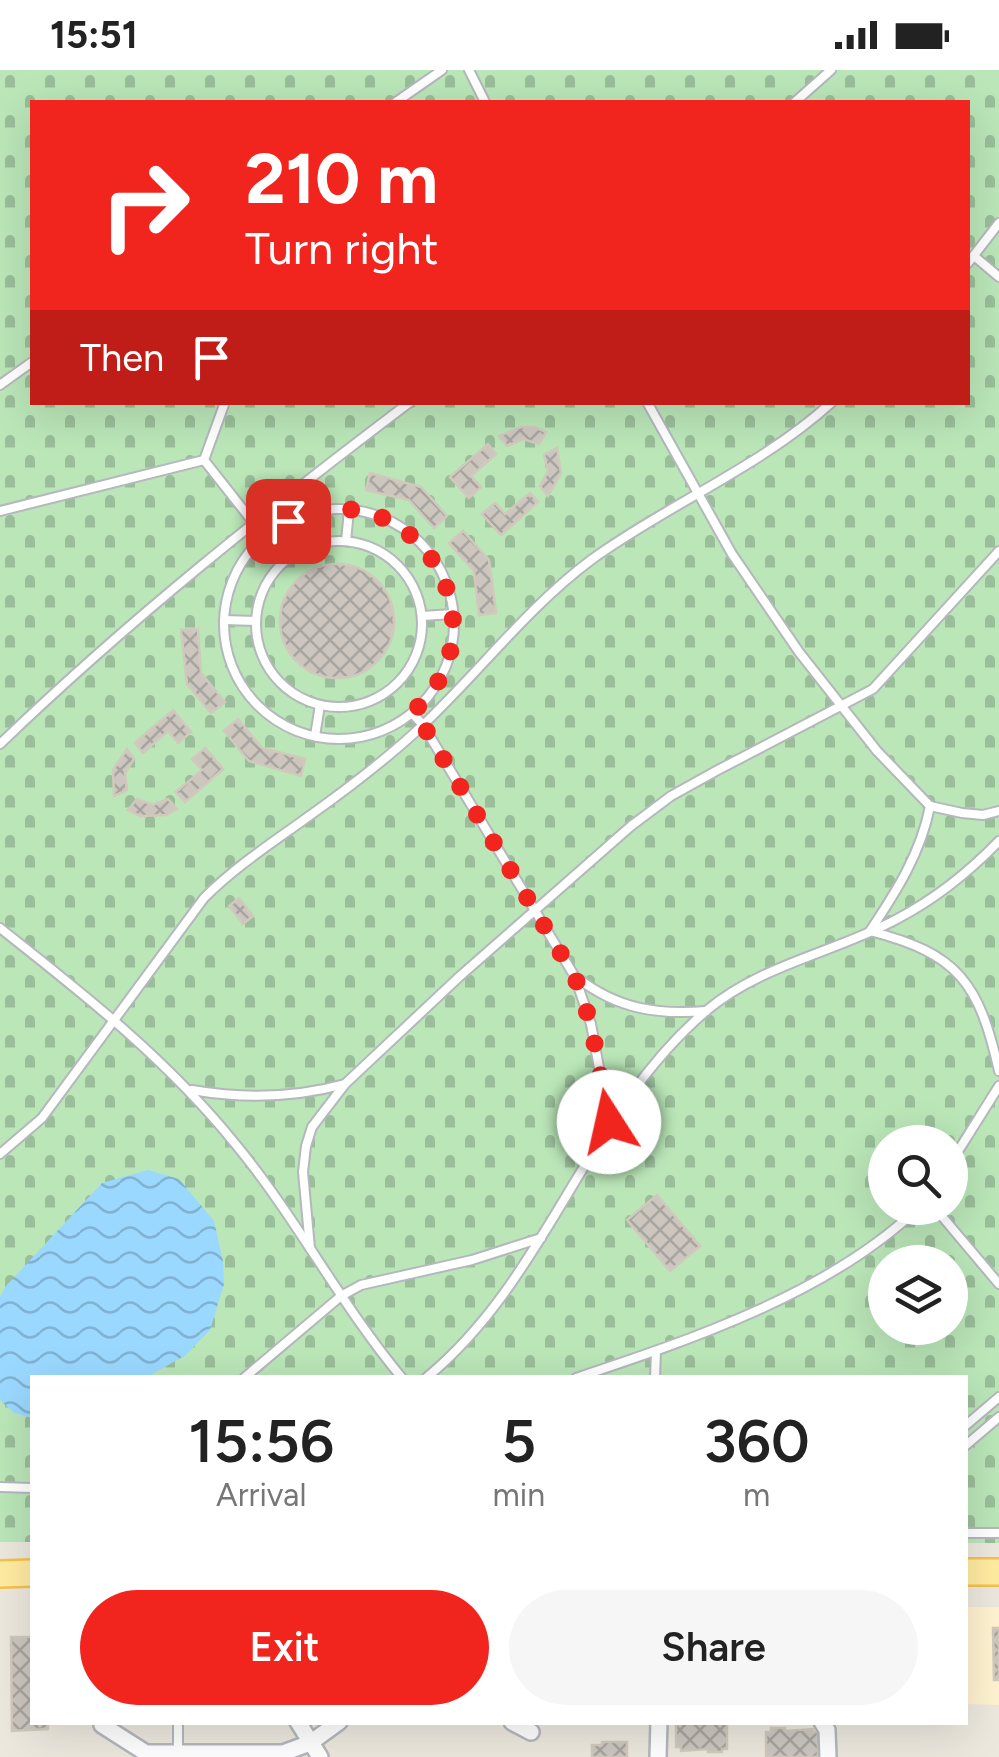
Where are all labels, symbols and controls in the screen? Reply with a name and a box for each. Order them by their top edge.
text: 15:51 [50,12,138,58]
text: 210 m [245,136,438,221]
icon: right [80,140,210,270]
text: Turn right [245,221,438,275]
icon: arrive [184,330,239,385]
text: Then [80,335,164,381]
pin [246,479,331,564]
icon: arrive [261,494,316,549]
position arrow [557,1070,661,1174]
map controls [868,1125,968,1345]
button: search [868,1125,968,1225]
button: layers [868,1245,968,1345]
text: 15:56 [188,1405,334,1477]
text: 5 [501,1405,536,1477]
text: 360 [703,1405,810,1477]
text: Arrival [216,1476,306,1514]
text: min [493,1476,545,1514]
text: m [743,1476,770,1514]
button: Exit [80,1590,489,1705]
button: Share [509,1590,918,1705]

